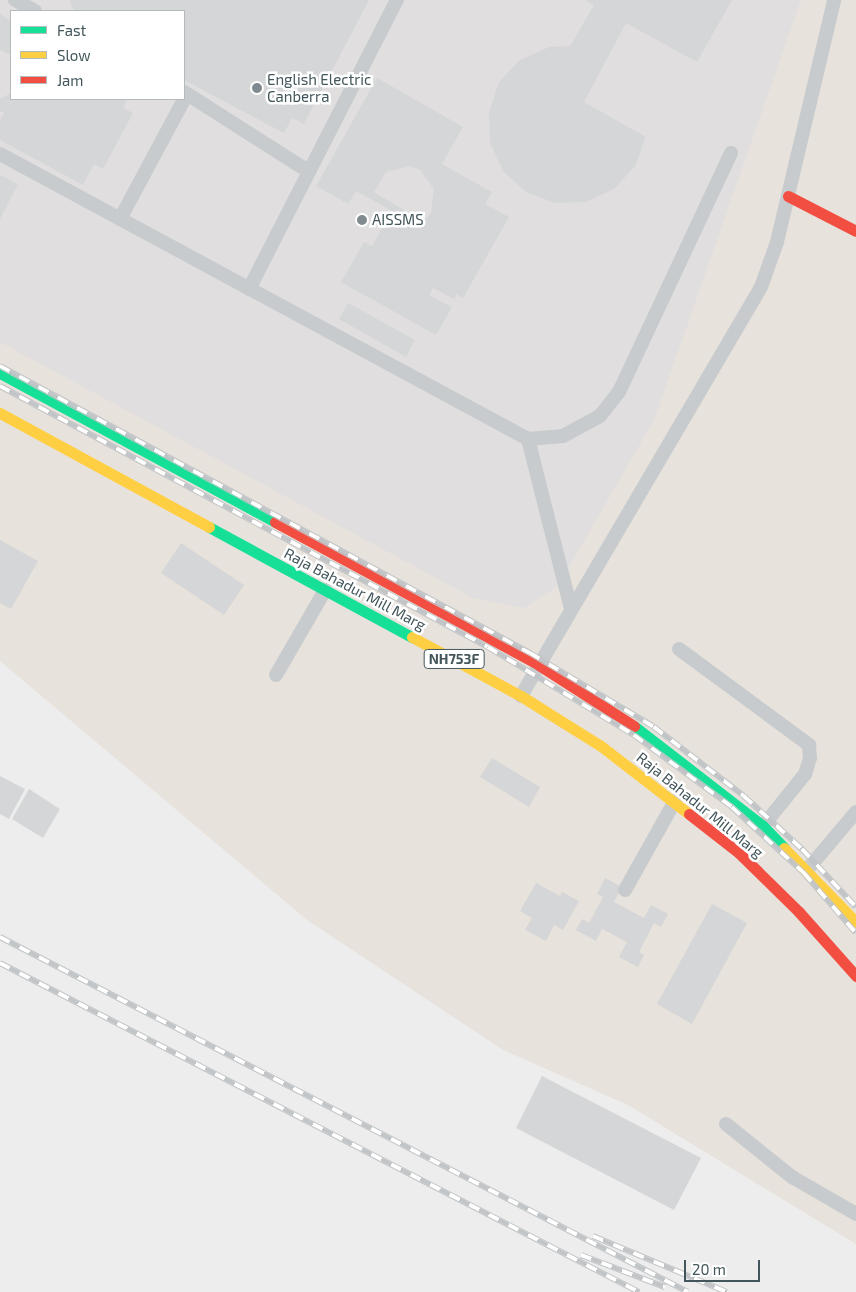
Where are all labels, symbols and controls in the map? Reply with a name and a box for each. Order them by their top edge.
legend [10,10,185,100]
text: Fast [57,21,86,39]
text: Slow [57,46,91,64]
place label: English Electric Canberra [267,70,371,105]
text: Jam [57,71,83,89]
marker: English Electric Canberra [251,82,263,94]
place label: AISSMS [372,211,424,229]
marker: AISSMS [356,214,368,226]
street label: Raja Bahadur Mill Marg [281,544,429,634]
road number: NH753F [423,648,485,671]
street label: Raja Bahadur Mill Marg [633,748,767,862]
scale bar [686,1250,762,1282]
text: 20 m [692,1260,726,1278]

